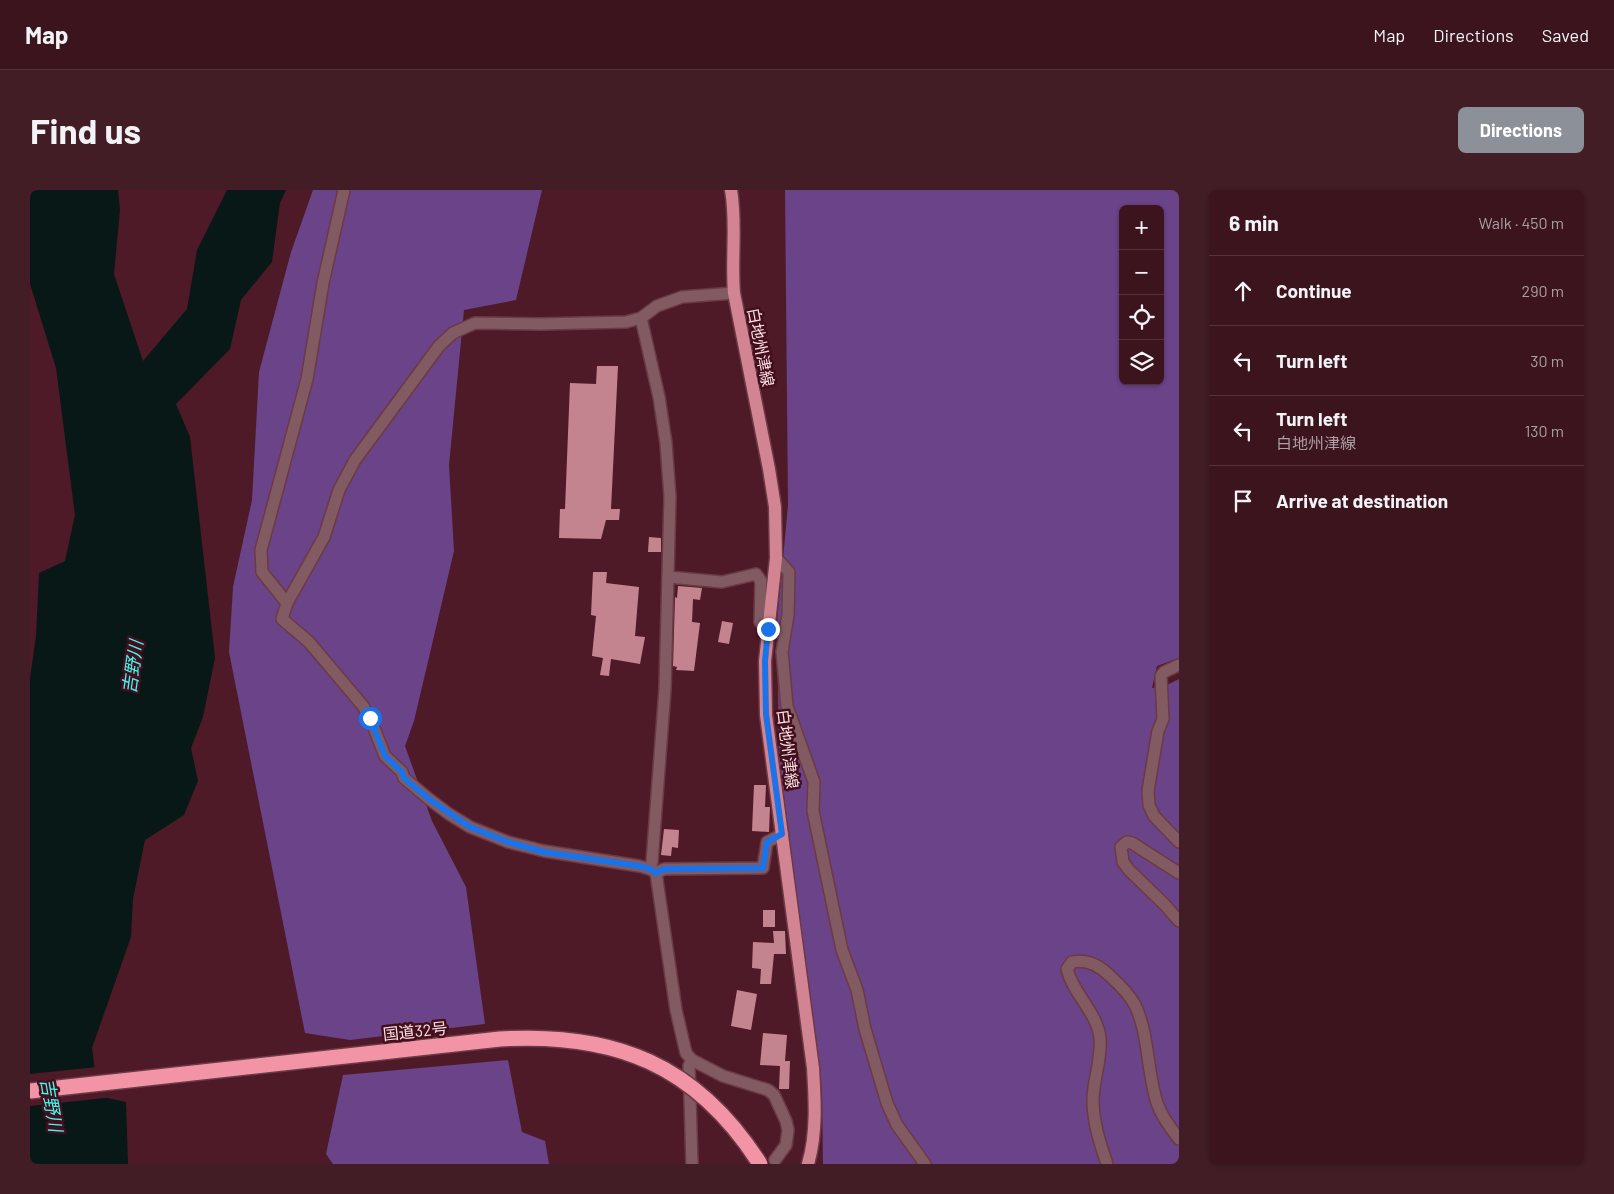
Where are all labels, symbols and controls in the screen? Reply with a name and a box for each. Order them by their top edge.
text: Map [25,20,68,49]
text: Map [1373,24,1405,46]
text: Directions [1433,24,1514,46]
text: Saved [1542,24,1589,46]
button: Directions [1458,107,1584,153]
text: Find us [30,109,141,151]
map controls [1119,205,1164,385]
button: + [1119,205,1164,250]
text: 6 min [1229,210,1279,235]
text: Walk · 450 m [1479,213,1564,232]
button: − [1119,250,1164,295]
icon: ahead [1229,277,1257,305]
text: Continue [1276,279,1352,302]
text: 290 m [1522,281,1564,300]
button: locate [1119,295,1164,340]
street label: 白地州津線 [745,306,778,388]
button: layers [1119,340,1164,385]
icon: left [1229,347,1257,375]
text: Turn left [1276,349,1347,372]
text: 30 m [1530,351,1564,370]
text: Turn left [1276,407,1347,430]
icon: left [1229,417,1257,445]
text: 130 m [1525,421,1564,440]
text: 白地州津線 [1276,433,1356,452]
icon: arrive [1229,487,1257,515]
text: Arrive at destination [1276,489,1448,512]
route end [757,618,780,641]
water label: 吉野川 [117,637,147,695]
route start [359,707,382,730]
street label: 白地州津線 [774,708,803,790]
street label: 国道32号 [382,1018,448,1043]
water label: 吉野川 [36,1076,68,1135]

